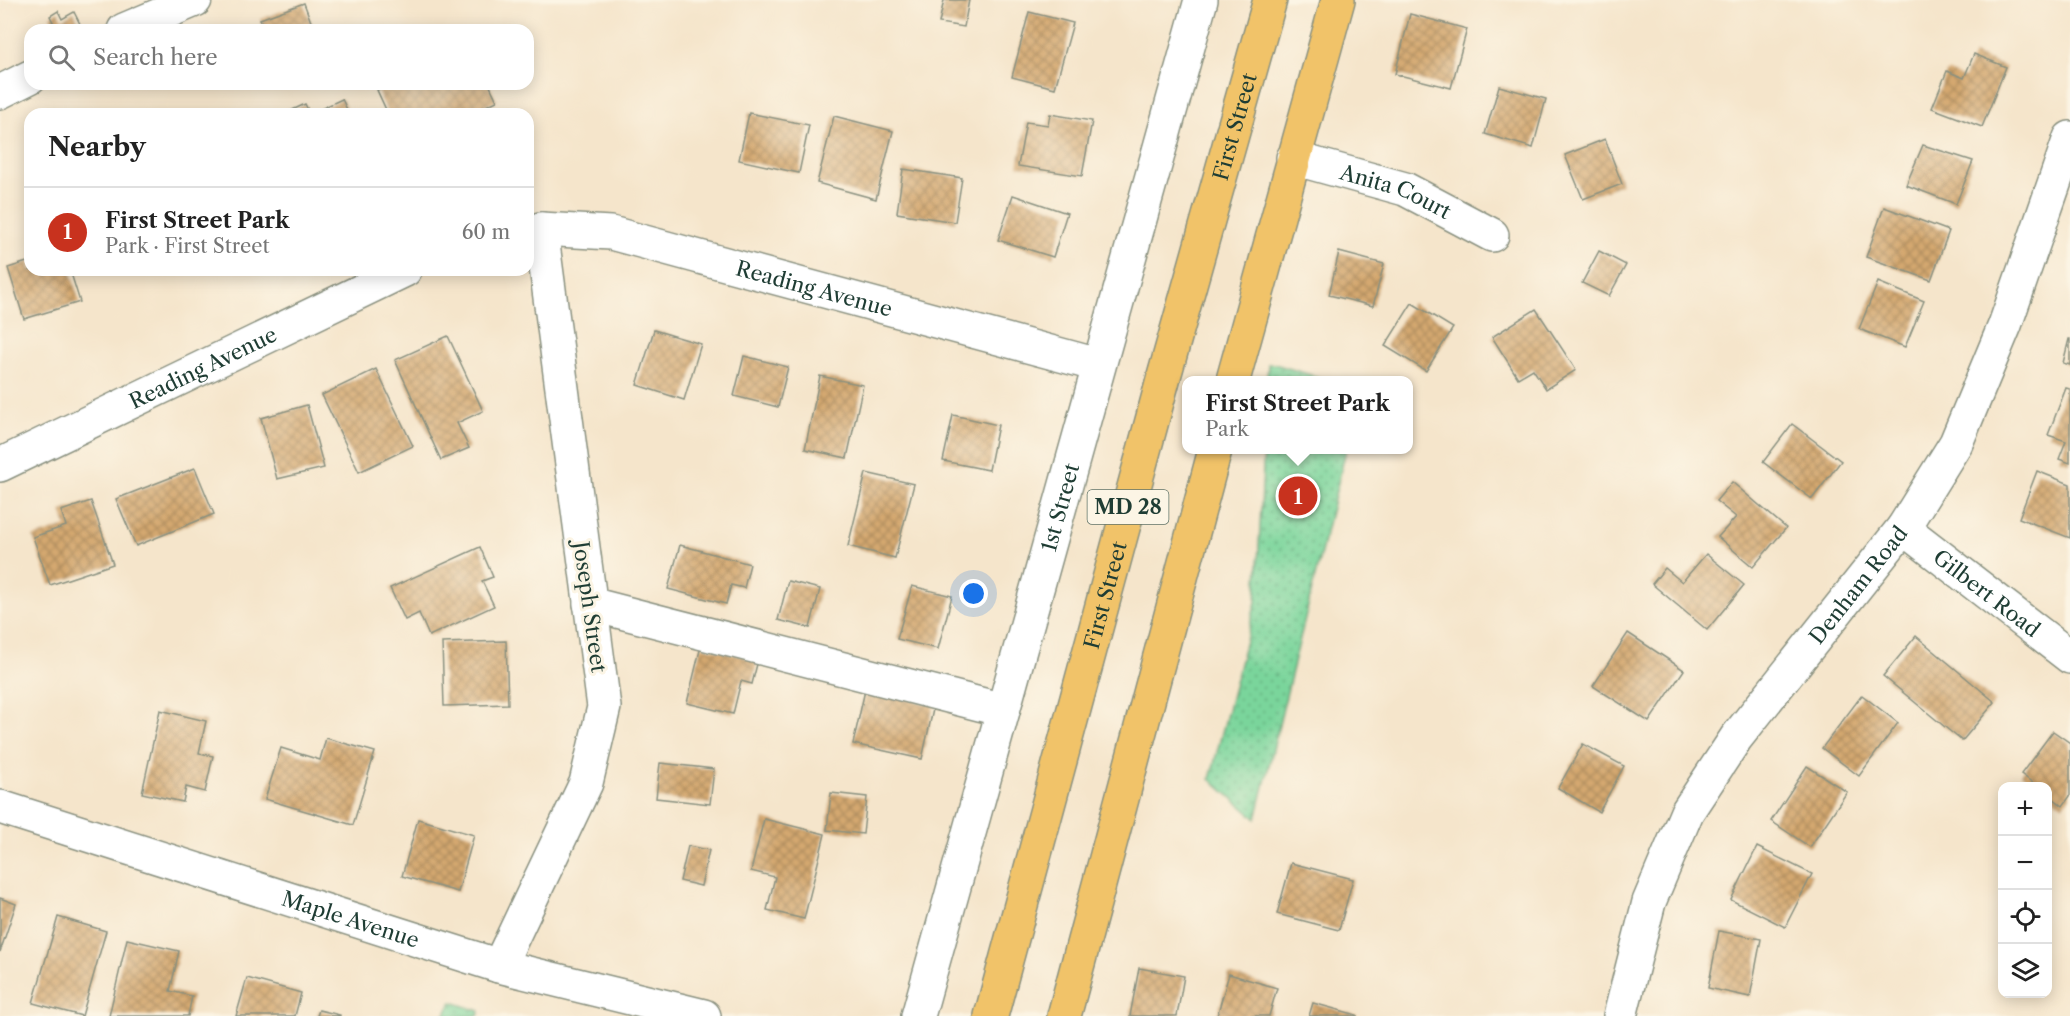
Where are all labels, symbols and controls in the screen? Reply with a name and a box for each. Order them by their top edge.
search box [24,24,534,90]
icon: search [45,41,78,74]
text: Search here [93,44,218,71]
street label: First Street [1207,70,1261,183]
text: Nearby [48,131,146,163]
street label: Anita Court [1336,159,1456,224]
text: First Street Park [105,207,290,234]
text: 1 [63,220,72,244]
text: 60 m [462,220,510,244]
text: Park · First Street [105,234,269,258]
street label: Reading Avenue [733,255,895,321]
street label: Reading Avenue [125,321,281,414]
popup [1182,376,1413,454]
text: First Street Park [1205,390,1390,417]
text: Park [1205,417,1249,441]
street label: 1st Street [1035,460,1084,554]
pin: 1 [1278,474,1318,518]
road number: MD 28 [1088,490,1168,524]
street label: Denham Road [1804,521,1912,649]
street label: Joseph Street [568,537,612,675]
street label: First Street [1078,538,1131,652]
street label: Gilbert Road [1929,544,2045,642]
your location [959,579,988,608]
map controls [1998,782,2052,998]
button: + [1998,782,2052,836]
button: − [1998,836,2052,890]
street label: Maple Avenue [279,885,422,952]
button: locate [1998,890,2052,944]
button: layers [1998,944,2052,998]

